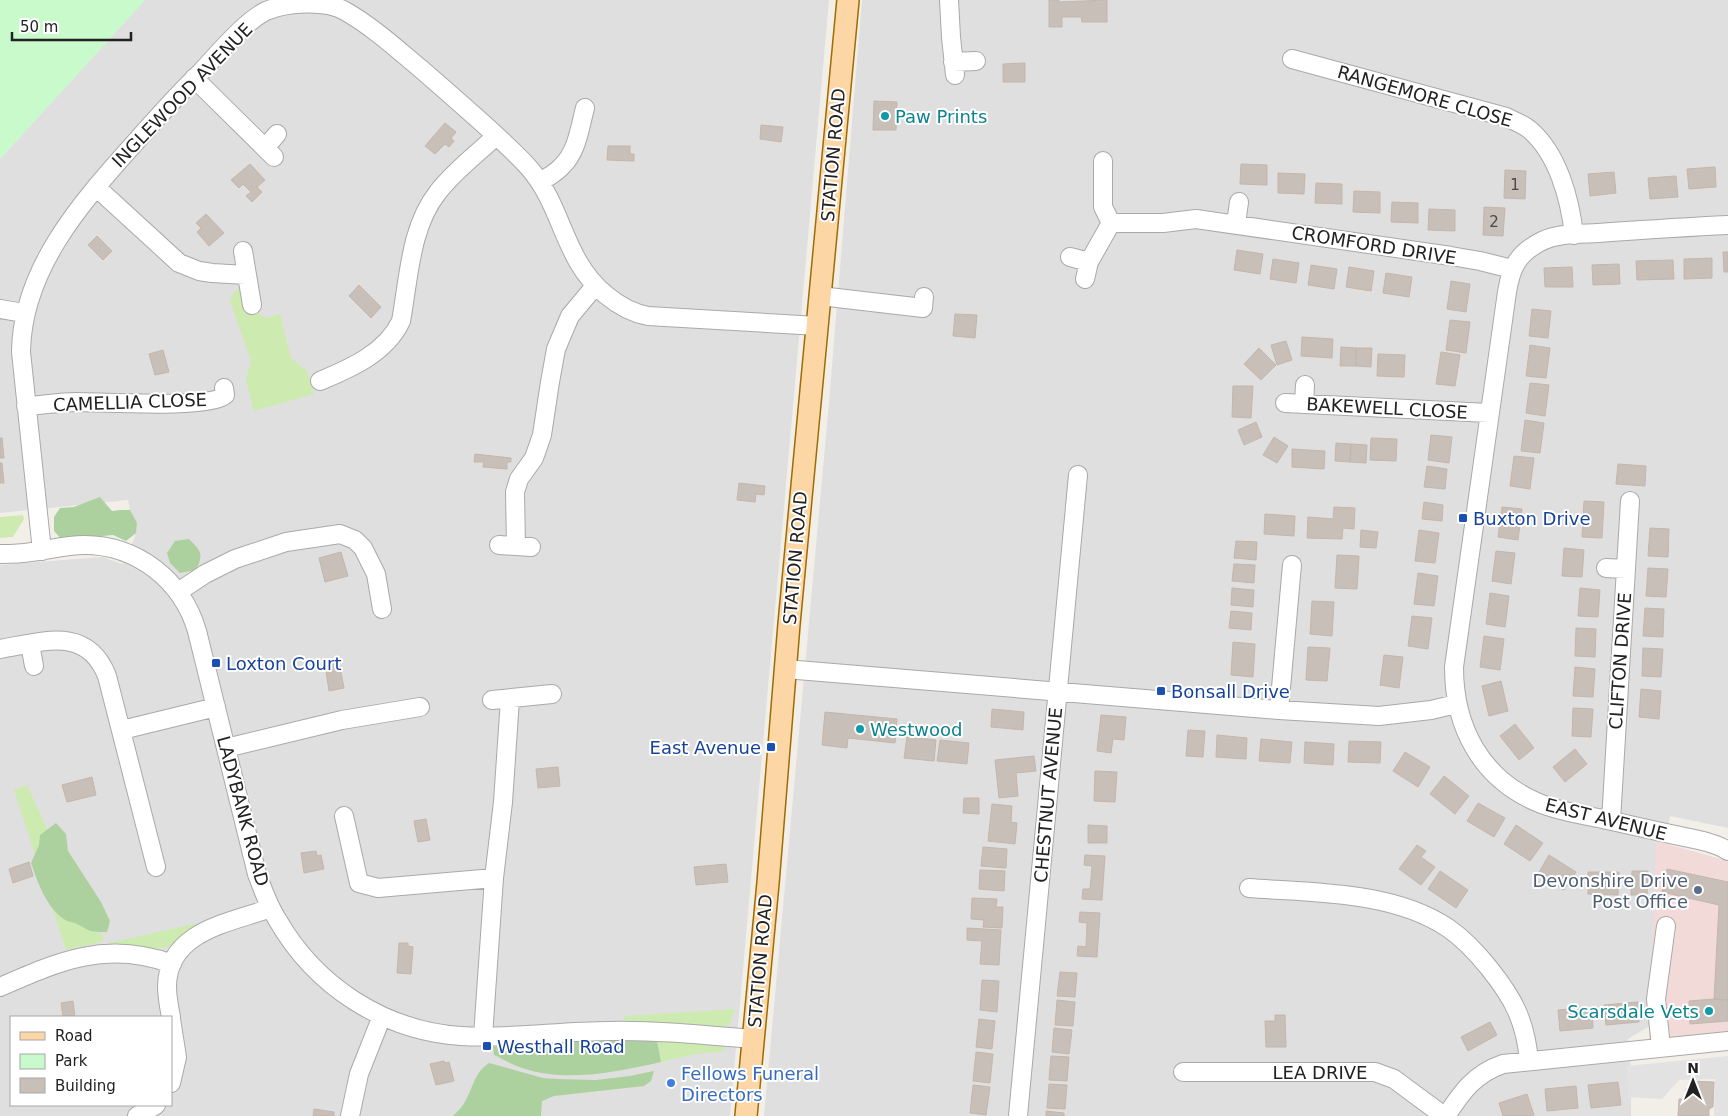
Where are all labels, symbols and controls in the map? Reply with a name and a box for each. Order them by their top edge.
scale bar [12,10,131,42]
text: 50 m [20,18,58,36]
street label: INGLEWOOD AVENUE [108,18,256,172]
street label: RANGEMORE CLOSE [1335,61,1515,131]
street label: STATION ROAD [817,87,849,223]
place label: Paw Prints [895,106,987,127]
marker: Paw Prints [879,110,891,122]
house number: 1 [1510,176,1520,194]
house number: 2 [1489,213,1499,231]
street label: CROMFORD DRIVE [1290,222,1458,268]
street label: CAMELLIA CLOSE [53,389,207,415]
street label: BAKEWELL CLOSE [1306,393,1468,423]
street label: STATION ROAD [779,490,811,626]
place label: Buxton Drive [1473,508,1591,529]
marker: Buxton Drive [1457,512,1469,524]
street label: CLIFTON DRIVE [1605,592,1635,730]
place label: Loxton Court [226,653,341,674]
marker: Loxton Court [210,657,222,669]
place label: Bonsall Drive [1171,681,1290,702]
marker: Bonsall Drive [1155,685,1167,697]
street label: CHESTNUT AVENUE [1030,706,1066,884]
place label: Westwood [870,719,962,740]
marker: Westwood [854,723,866,735]
street label: LADYBANK ROAD [213,734,273,888]
place label: East Avenue [650,737,761,758]
marker: East Avenue [765,741,777,753]
street label: EAST AVENUE [1543,794,1669,844]
place label: Devonshire Drive Post Office [1532,870,1688,912]
marker: Devonshire Drive Post Office [1692,884,1704,896]
street label: STATION ROAD [744,893,776,1029]
place label: Scarsdale Vets [1567,1001,1699,1022]
marker: Scarsdale Vets [1703,1005,1715,1017]
legend [10,1016,172,1106]
text: Road [55,1027,93,1045]
place label: Westhall Road [497,1036,625,1057]
marker: Westhall Road [481,1040,493,1052]
text: Park [55,1052,88,1070]
north arrow [1668,1056,1718,1106]
text: N [1687,1060,1699,1076]
street label: LEA DRIVE [1273,1062,1367,1083]
place label: Fellows Funeral Directors [681,1063,819,1105]
text: Building [55,1077,116,1095]
marker: Fellows Funeral Directors [665,1077,677,1089]

